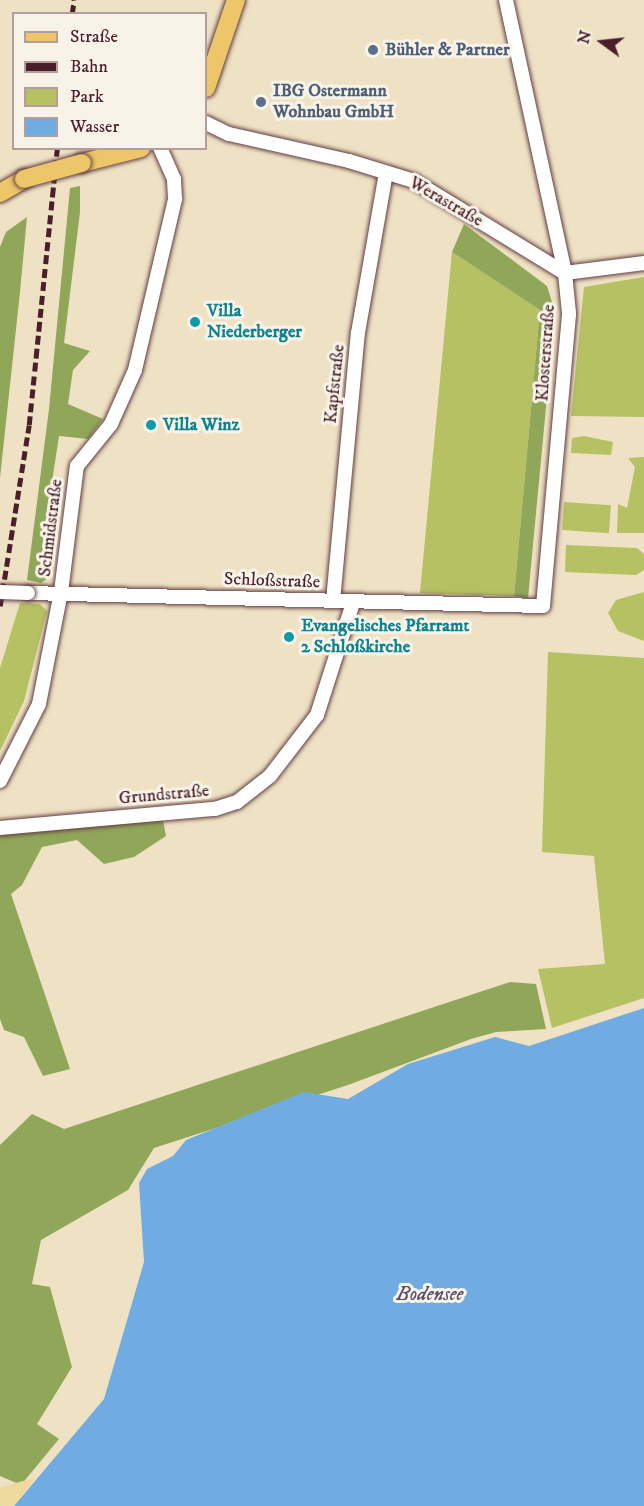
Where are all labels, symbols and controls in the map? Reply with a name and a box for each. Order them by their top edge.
legend [12,12,207,150]
north arrow [572,12,632,72]
text: Straße [70,26,118,48]
text: N [573,28,596,46]
place label: Bühler & Partner [385,39,510,61]
marker: Bühler & Partner [366,43,380,57]
text: Bahn [70,56,108,78]
place label: IBG Ostermann Wohnbau GmbH [273,81,394,124]
text: Park [70,86,104,108]
marker: IBG Ostermann Wohnbau GmbH [254,95,268,109]
text: Wasser [70,116,119,138]
street label: Werastraße [405,172,487,232]
place label: Villa Niederberger [207,301,302,344]
street label: Klosterstraße [532,304,560,402]
marker: Villa Niederberger [188,315,202,329]
street label: Kapfstraße [320,343,350,425]
place label: Villa Winz [163,414,240,436]
marker: Villa Winz [144,418,158,432]
street label: Schmidstraße [34,478,68,578]
street label: Schloßstraße [224,569,320,593]
place label: Evangelisches Pfarramt 2 Schloßkirche [301,616,469,658]
marker: Evangelisches Pfarramt 2 Schloßkirche [282,630,296,644]
street label: Grundstraße [118,780,210,810]
water label: Bodensee [397,1282,463,1306]

